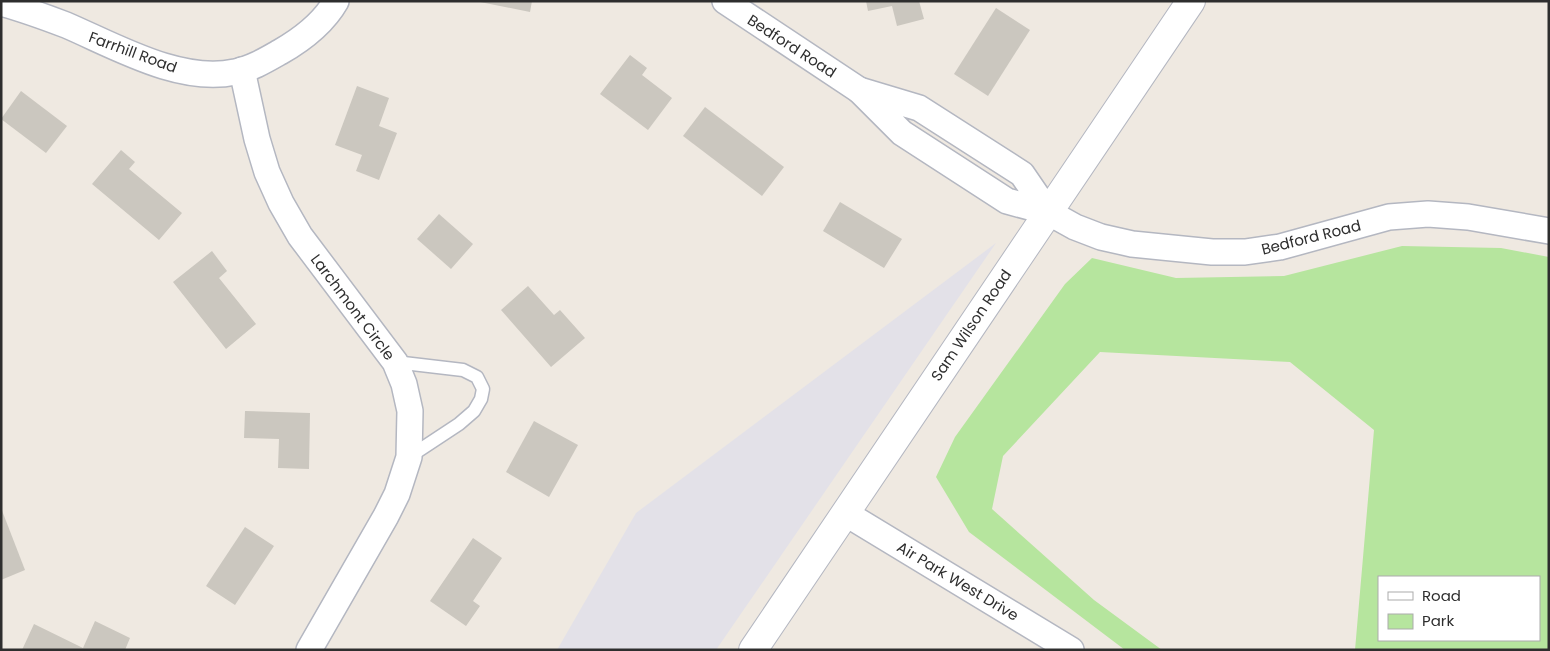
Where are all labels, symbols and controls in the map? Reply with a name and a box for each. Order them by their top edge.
street label: Bedford Road [744,9,840,83]
street label: Farrhill Road [86,26,180,78]
street label: Bedford Road [1259,214,1363,260]
street label: Larchmont Circle [306,250,400,364]
street label: Sam Wilson Road [926,265,1016,385]
street label: Air Park West Drive [893,536,1023,626]
legend [1378,576,1540,641]
text: Road [1422,585,1461,606]
text: Park [1422,610,1454,631]

